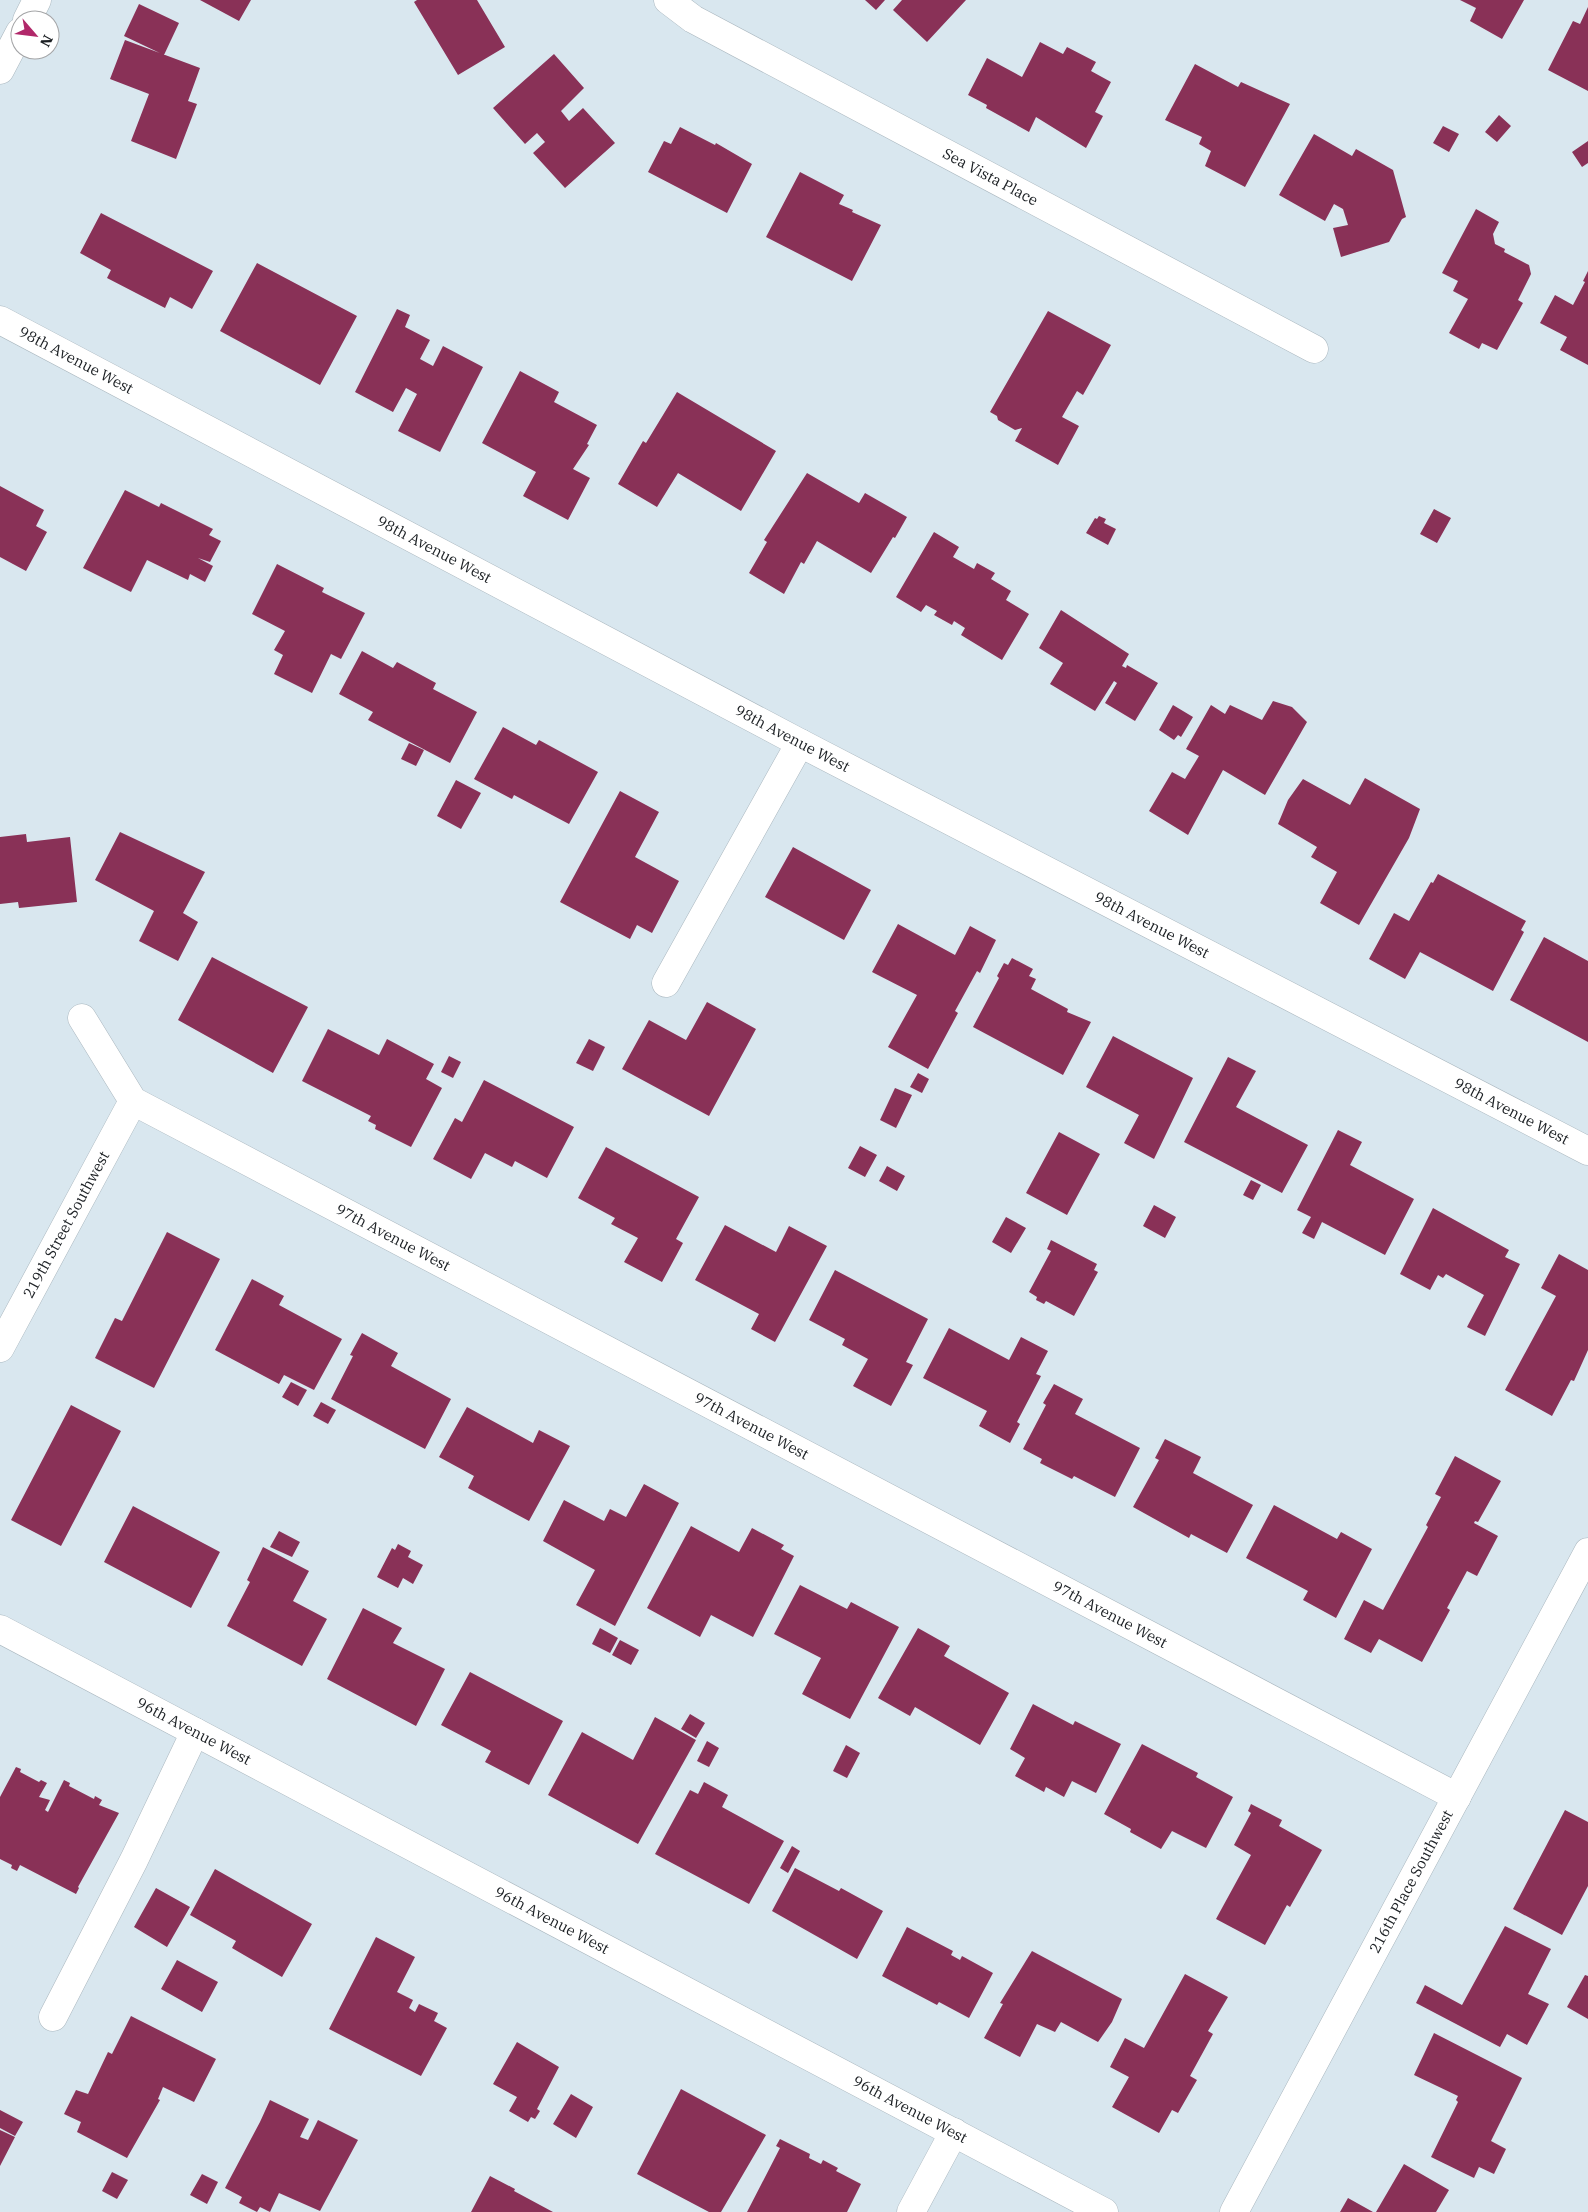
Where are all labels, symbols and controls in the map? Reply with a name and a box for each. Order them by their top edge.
north arrow [10,10,60,60]
text: N [36,32,57,50]
street label: Sea Vista Place [940,143,1041,210]
street label: 98th Avenue West [16,322,137,398]
street label: 98th Avenue West [374,511,495,587]
street label: 98th Avenue West [732,700,853,776]
street label: 98th Avenue West [1091,887,1213,962]
street label: 98th Avenue West [1451,1073,1572,1148]
street label: 219th Street Southwest [19,1148,113,1301]
street label: 97th Avenue West [333,1199,454,1275]
street label: 97th Avenue West [691,1388,812,1464]
street label: 97th Avenue West [1049,1576,1171,1652]
street label: 96th Avenue West [133,1693,254,1769]
street label: 216th Place Southwest [1365,1806,1457,1956]
street label: 96th Avenue West [491,1882,613,1958]
street label: 96th Avenue West [850,2071,971,2147]

